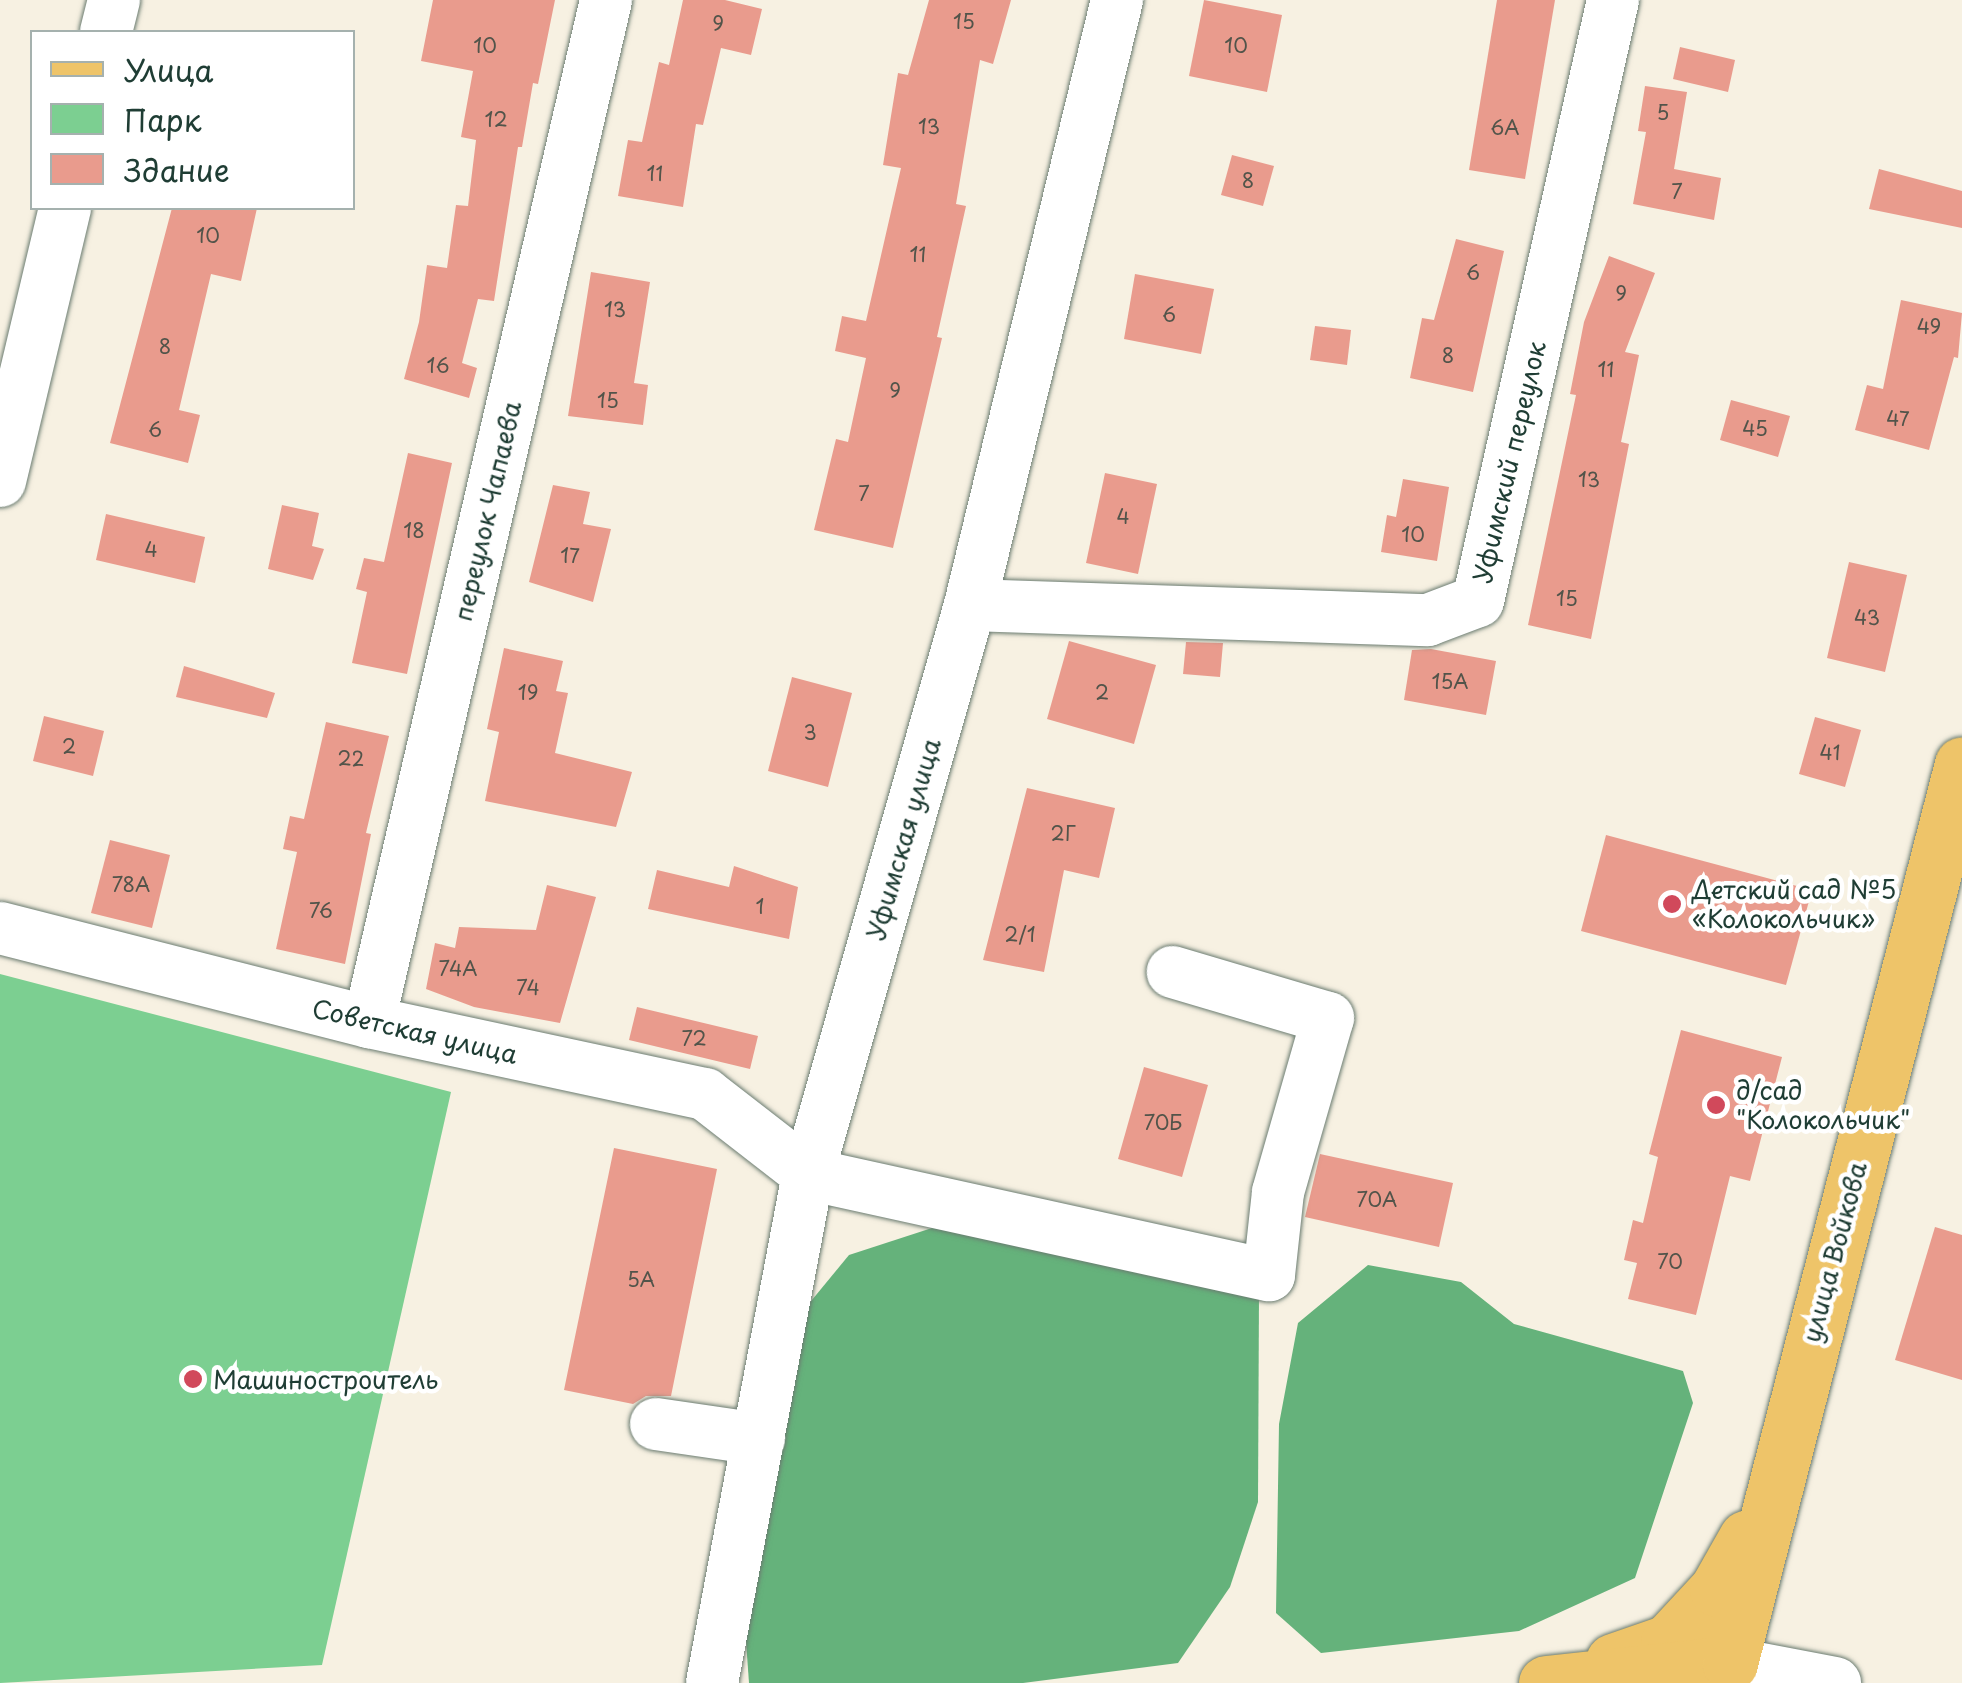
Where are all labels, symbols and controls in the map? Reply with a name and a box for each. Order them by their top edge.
house number: 15 [953,9,975,33]
house number: 9 [712,11,724,35]
legend [30,30,355,210]
house number: 10 [473,33,497,57]
house number: 10 [1224,33,1248,57]
text: Улица [124,47,213,92]
text: Парк [124,97,201,142]
house number: 5 [1657,100,1669,124]
house number: 12 [484,107,508,131]
house number: 13 [918,114,940,138]
house number: 6А [1490,115,1520,139]
text: Здание [124,147,230,192]
house number: 11 [647,161,663,185]
house number: 8 [1242,168,1254,192]
house number: 7 [1671,179,1683,203]
house number: 10 [196,223,220,247]
house number: 11 [910,242,926,266]
house number: 6 [1466,260,1480,284]
house number: 9 [1615,281,1627,305]
house number: 13 [604,297,626,321]
house number: 6 [1162,302,1176,326]
house number: 49 [1917,314,1941,338]
house number: 8 [159,334,171,358]
street label: Уфимский переулок [1467,338,1551,586]
house number: 8 [1442,343,1454,367]
house number: 16 [427,353,449,377]
house number: 11 [1598,357,1614,381]
house number: 9 [889,378,901,402]
house number: 15 [597,388,619,412]
street label: переулок Чапаева [447,397,527,625]
house number: 47 [1886,406,1910,430]
house number: 45 [1742,416,1768,440]
house number: 6 [148,417,162,441]
house number: 13 [1578,467,1600,491]
house number: 7 [858,481,870,505]
house number: 4 [1116,504,1130,528]
house number: 18 [403,518,425,542]
house number: 10 [1401,522,1425,546]
house number: 4 [144,537,158,561]
house number: 17 [560,543,580,567]
house number: 15 [1556,586,1578,610]
house number: 43 [1854,605,1880,629]
house number: 15А [1431,669,1469,693]
house number: 19 [518,680,538,704]
house number: 2 [1095,680,1109,704]
house number: 3 [803,720,817,744]
house number: 2 [62,734,76,758]
street label: Уфимская улица [860,734,946,944]
house number: 41 [1820,740,1840,764]
house number: 22 [338,746,364,770]
house number: 2Г [1050,821,1076,845]
house number: 78А [112,872,150,896]
place label: Детский сад №5 «Колокольчик» [1692,875,1898,934]
marker: Детский сад №5 «Колокольчик» [1661,893,1683,915]
house number: 1 [756,894,764,918]
house number: 76 [309,898,333,922]
house number: 2/1 [1004,922,1036,946]
house number: 74А [438,956,478,980]
house number: 74 [516,975,540,999]
street label: Советская улица [309,993,521,1069]
house number: 72 [681,1026,707,1050]
place label: д/сад "Колокольчик" [1736,1076,1910,1135]
marker: д/сад "Колокольчик" [1705,1094,1727,1116]
house number: 70Б [1144,1110,1182,1134]
street label: улица Войкова [1795,1158,1873,1346]
house number: 70А [1357,1187,1397,1211]
house number: 70 [1657,1249,1683,1273]
house number: 5А [627,1267,655,1291]
place label: Машиностроитель [213,1364,438,1394]
marker: Машиностроитель [182,1368,204,1390]

